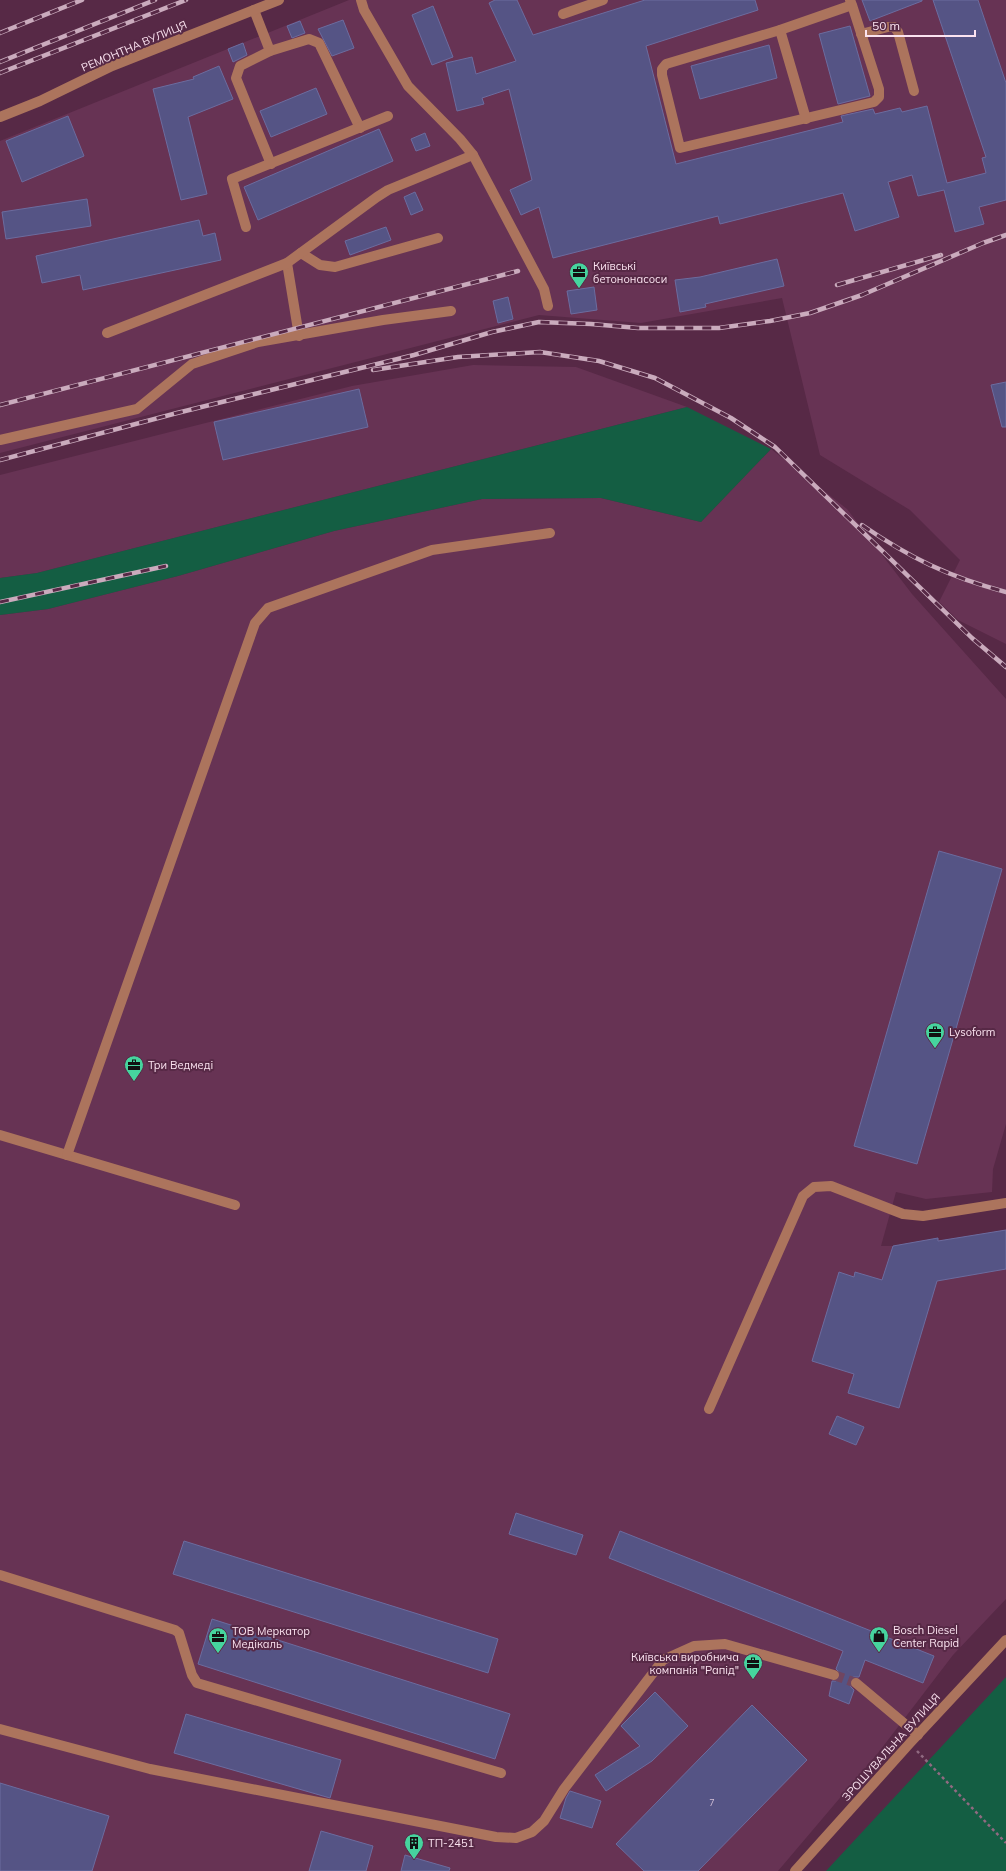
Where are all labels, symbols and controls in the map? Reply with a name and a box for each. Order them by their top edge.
scale bar [866,12,975,38]
street label: РЕМОНТНА ВУЛИЦЯ [79,17,189,75]
text: 50 m [872,18,900,33]
place label: Київські бетононасоси [593,259,667,286]
office icon: Київські бетононасоси [568,261,590,289]
office icon: Lysoform [924,1021,946,1049]
place label: Lysoform [949,1025,995,1039]
office icon: Три Ведмеді [123,1054,145,1082]
place label: Три Ведмеді [148,1058,213,1072]
place label: Bosch Diesel Center Rapid [893,1623,959,1650]
place label: ТОВ Меркатор Медікаль [232,1624,310,1651]
shop icon: Bosch Diesel Center Rapid [868,1625,890,1653]
office icon: ТОВ Меркатор Медікаль [207,1626,229,1654]
place label: Київська виробнича компанія "Рапід" [631,1650,739,1677]
office icon: Київська виробнича компанія "Рапід" [742,1652,764,1680]
street label: ЗРОШУВАЛЬНА ВУЛИЦЯ [839,1690,943,1804]
house number: 7 [709,1797,715,1808]
building icon: ТП-2451 [403,1832,425,1860]
place label: ТП-2451 [428,1836,474,1850]

